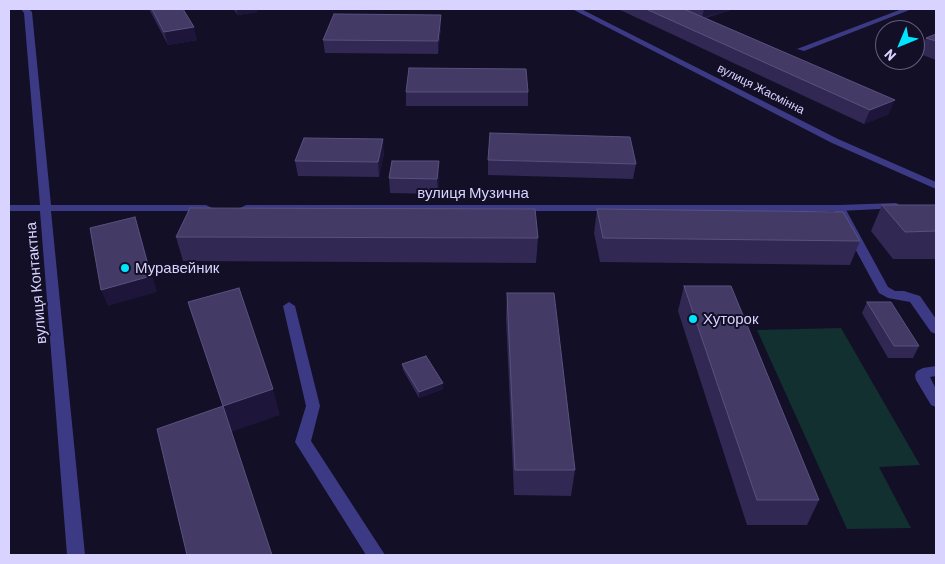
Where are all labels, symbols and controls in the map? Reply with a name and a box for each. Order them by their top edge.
north arrow [875,20,925,70]
text: N [880,46,899,65]
street label: вулиця Жасмінна [715,61,807,117]
street label: вулиця Музична [417,184,529,202]
street label: вулиця Контактна [22,221,50,345]
place label: Муравейник [135,259,219,277]
marker: Муравейник [119,262,131,274]
place label: Хуторок [703,310,758,328]
marker: Хуторок [687,313,699,325]

